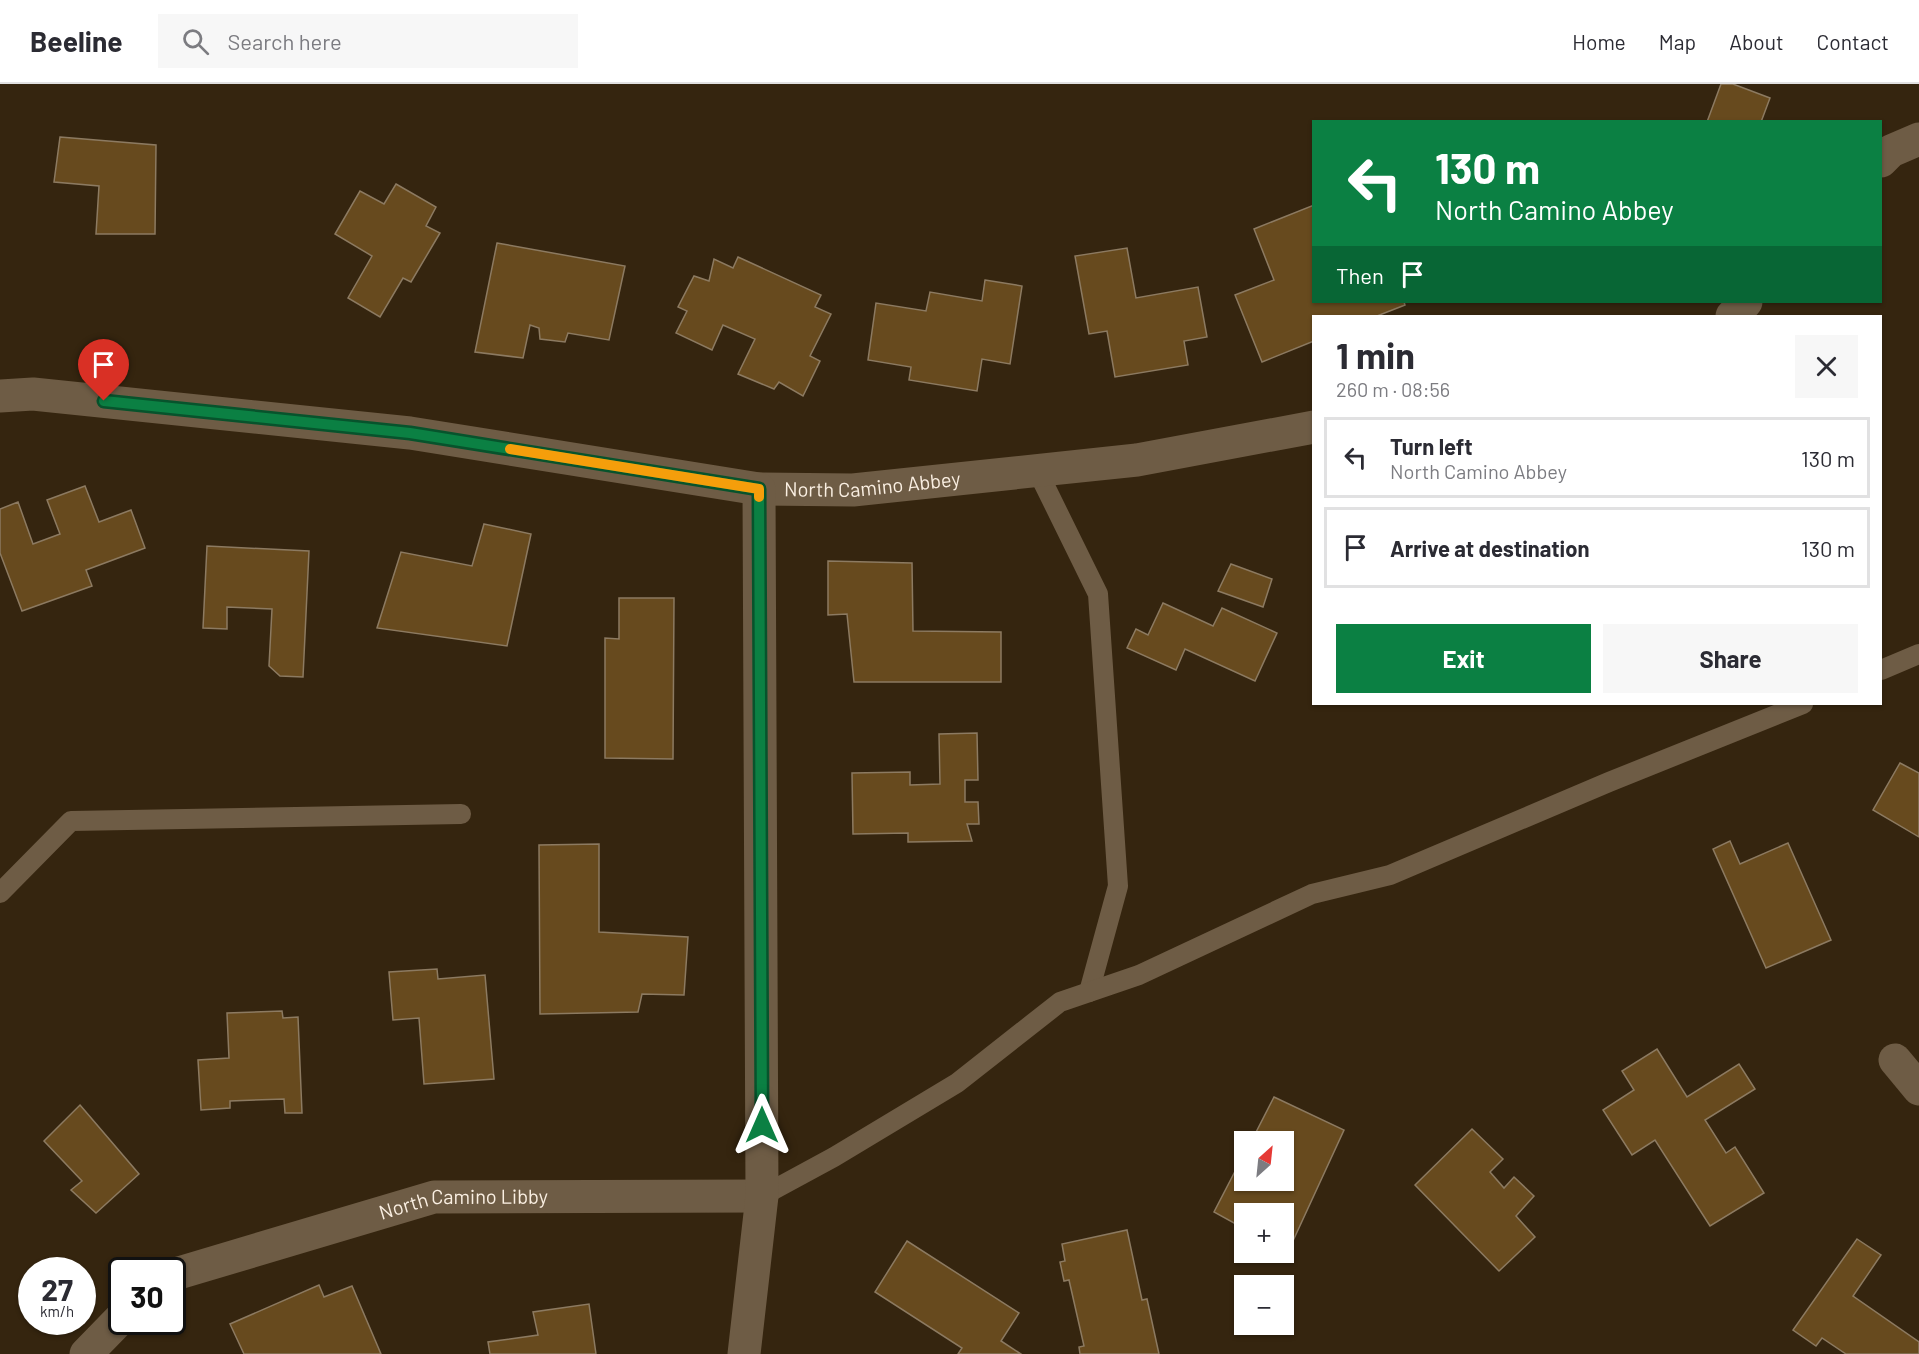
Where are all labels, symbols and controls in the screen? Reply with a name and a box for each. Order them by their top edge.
search box [158,14,578,68]
text: Beeline [30,24,122,58]
icon: search [179,25,212,58]
text: Search here [227,28,342,54]
text: Home [1572,29,1626,54]
text: Map [1659,29,1696,54]
text: About [1729,29,1784,54]
text: Contact [1817,29,1889,54]
text: 130 m [1435,142,1540,192]
icon: left [1336,144,1414,222]
text: North Camino Abbey [1435,193,1674,225]
icon: arrive [1396,258,1429,291]
text: Then [1336,262,1384,288]
text: 1 min [1336,333,1415,376]
button: close [1795,335,1858,398]
pin [78,339,129,401]
icon: arrive [87,348,120,381]
text: 260 m · 08:56 [1336,377,1450,401]
text: Turn left [1390,433,1473,459]
icon: left [1339,441,1372,474]
text: 130 m [1801,445,1855,471]
text: North Camino Abbey [1390,459,1567,483]
street label: North Camino Abbey [784,466,962,501]
icon: arrive [1339,531,1372,564]
text: Arrive at destination [1390,535,1589,561]
text: 130 m [1801,535,1855,561]
button: Exit [1336,624,1591,693]
button: Share [1603,624,1858,693]
position arrow [730,1093,794,1157]
north arrow [1234,1131,1294,1191]
map controls [1234,1131,1294,1335]
street label: North Camino Libby [376,1184,548,1224]
button: + [1234,1203,1294,1263]
speed limit sign: 30 [108,1257,186,1335]
text: 27 [41,1271,73,1307]
button: − [1234,1275,1294,1335]
text: km/h [40,1302,74,1320]

